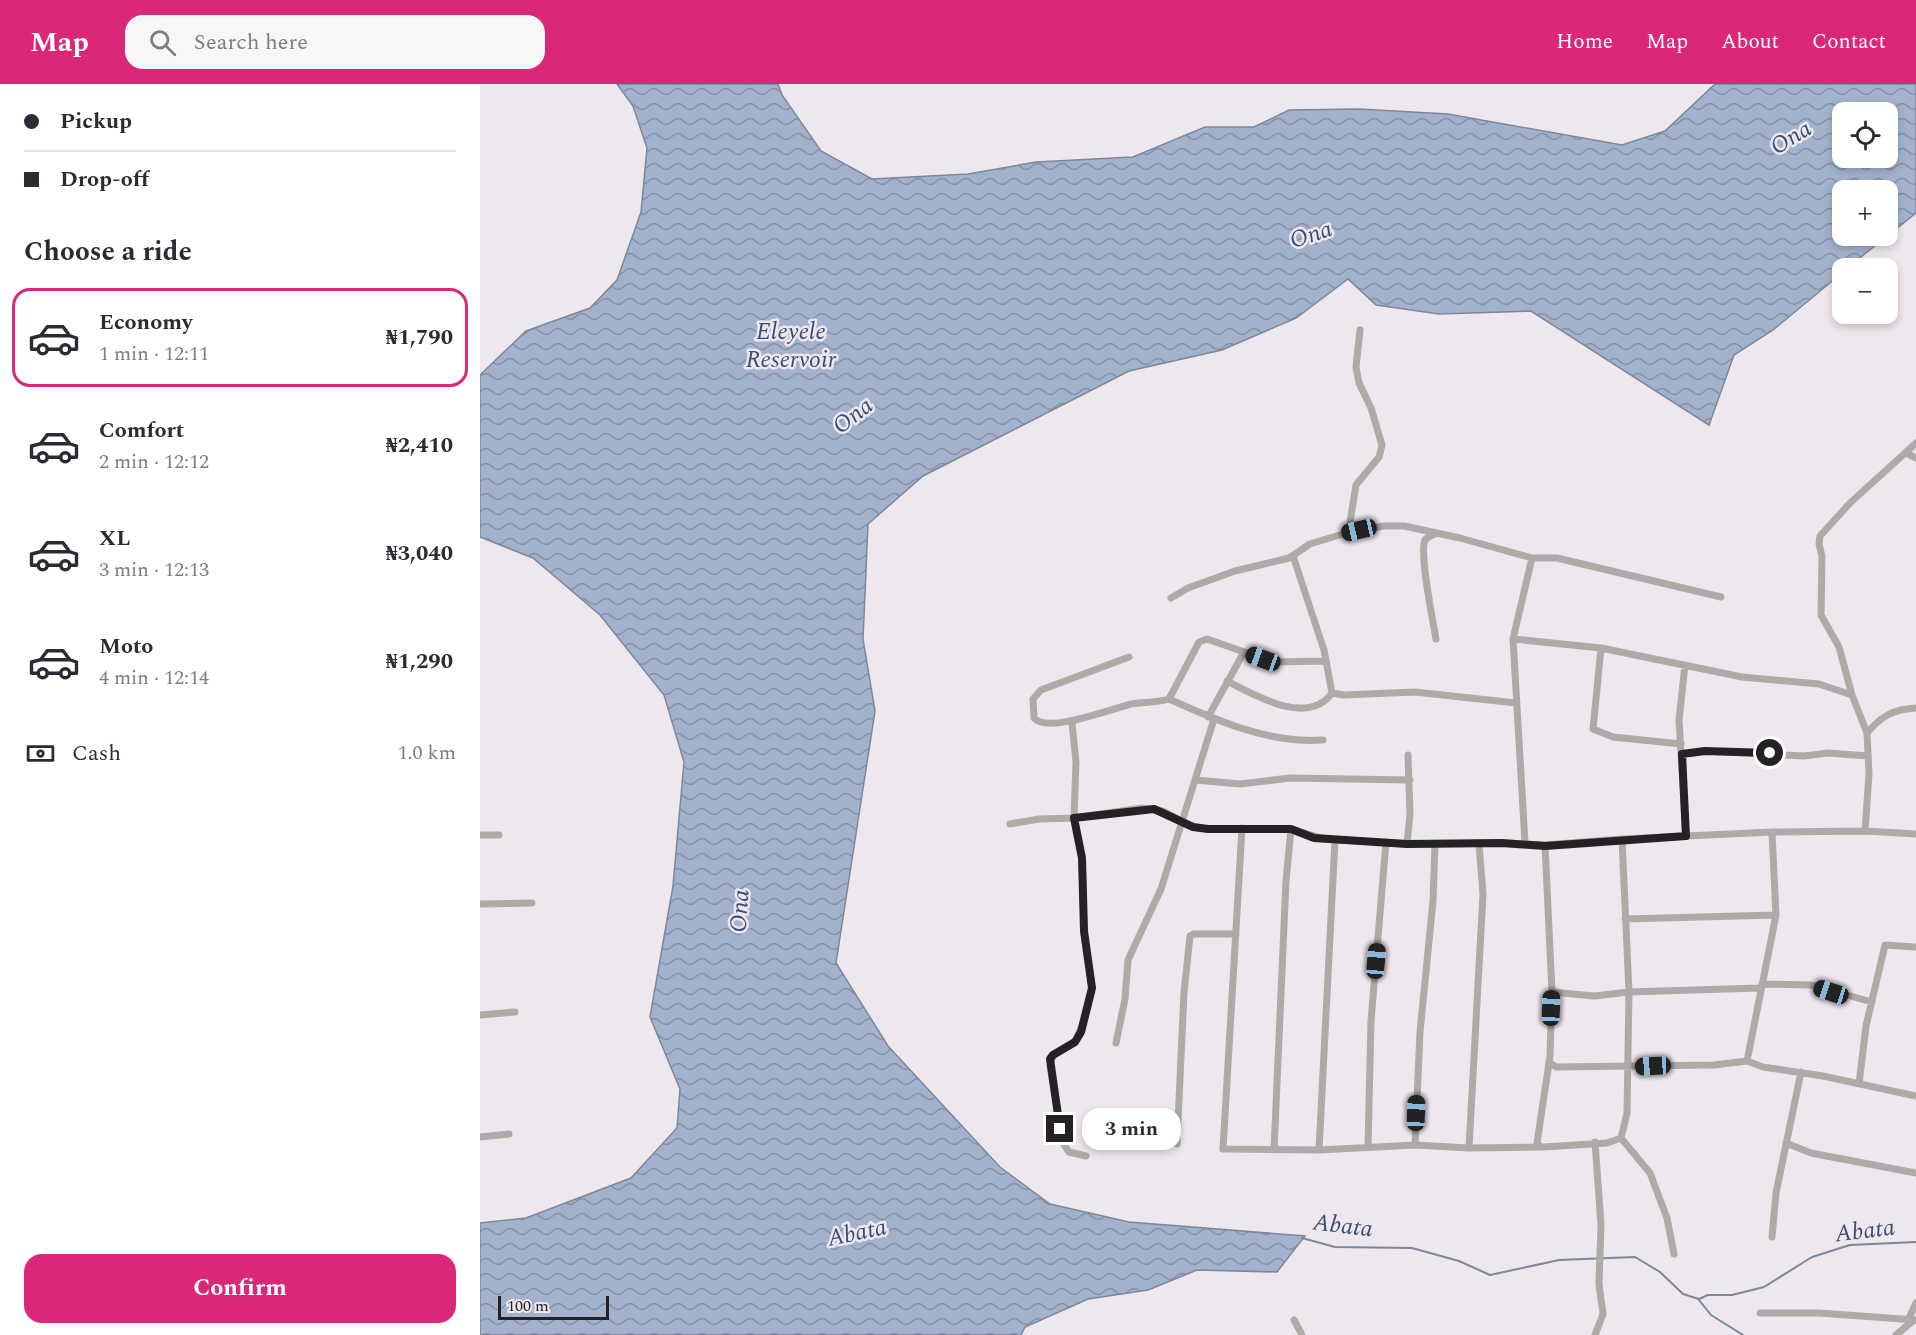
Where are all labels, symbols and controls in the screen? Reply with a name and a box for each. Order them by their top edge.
search box [125,15,545,69]
text: Map [30,21,89,64]
icon: search [146,26,179,59]
text: Search here [194,26,308,59]
text: Home [1556,26,1613,58]
text: Map [1646,26,1688,58]
text: About [1721,26,1779,58]
text: Contact [1812,26,1886,58]
map controls [1832,102,1898,324]
button: locate [1832,102,1898,168]
text: Pickup [60,105,132,138]
water label: Ona [1763,111,1819,165]
text: Drop-off [60,163,149,196]
button: + [1832,180,1898,246]
water label: Ona [1285,211,1337,259]
text: Choose a ride [24,231,192,273]
button: − [1832,258,1898,324]
text: Economy [99,306,192,339]
icon: car [27,311,81,365]
water label: Eleyele Reservoir [746,314,837,378]
text: ₦1,790 [385,321,453,354]
text: 1 min · 12:11 [99,339,209,369]
water label: Ona [825,389,881,443]
text: Comfort [99,414,184,447]
icon: car [27,419,81,473]
text: ₦2,410 [385,429,453,462]
text: 2 min · 12:12 [99,447,209,477]
car [1339,517,1379,543]
text: XL [99,522,130,555]
icon: car [27,527,81,581]
text: ₦3,040 [385,537,453,570]
text: 3 min · 12:13 [99,555,209,585]
text: Moto [99,630,153,663]
icon: car [27,635,81,689]
car [1243,644,1283,674]
text: ₦1,290 [385,645,453,678]
text: 4 min · 12:14 [99,663,209,693]
icon: cash [24,737,57,770]
text: Cash [72,737,121,770]
text: 1.0 km [398,738,456,768]
route start [1756,739,1783,766]
water label: Ona [721,888,759,934]
car [1365,942,1387,980]
car [1811,978,1851,1006]
car [1541,990,1561,1026]
car [1635,1056,1671,1076]
car [1406,1095,1426,1131]
callout: 3 min [1081,1108,1180,1150]
text: 3 min [1105,1114,1158,1144]
route end [1046,1115,1073,1142]
water label: Abata [1310,1204,1375,1248]
water label: Abata [823,1209,890,1257]
water label: Abata [1832,1209,1897,1253]
button: Confirm [24,1254,456,1323]
scale bar [498,1293,609,1320]
text: 100 m [507,1294,549,1318]

